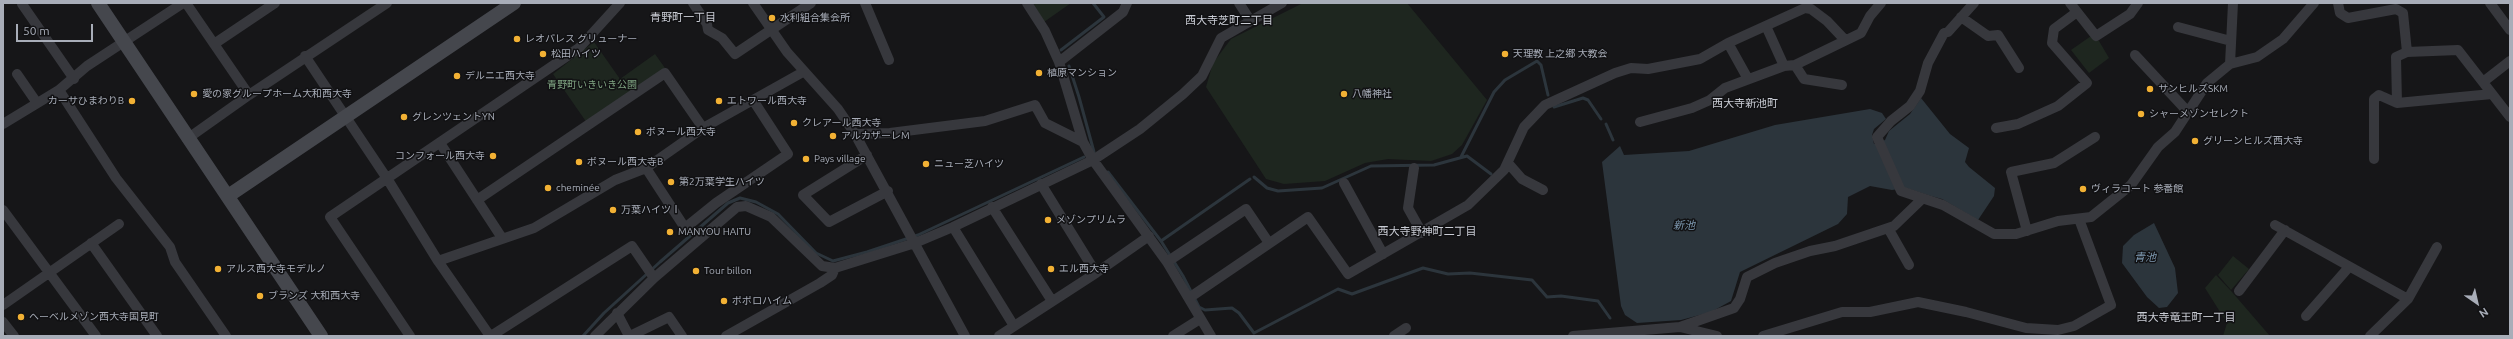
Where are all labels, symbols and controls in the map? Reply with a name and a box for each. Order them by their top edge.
district label: 青野町一丁目 [650,10,716,24]
place label: 水利組合集会所 [780,12,850,24]
marker: 水利組合集会所 [767,13,777,23]
district label: 西大寺芝町二丁目 [1185,13,1273,27]
scale bar [18,16,95,42]
text: 50 m [23,24,50,37]
place label: レオパレス グリューナー [525,33,637,45]
marker: レオパレス グリューナー [512,34,522,44]
place label: 松田ハイツ [551,48,601,60]
place label: 天理教 上之郷 大教会 [1513,48,1608,60]
marker: 松田ハイツ [538,49,548,59]
marker: 天理教 上之郷 大教会 [1500,49,1510,59]
place label: 植原マンション [1047,67,1117,79]
marker: 植原マンション [1034,68,1044,78]
place label: デルニエ西大寺 [465,70,535,82]
marker: デルニエ西大寺 [452,71,462,81]
park label: 青野町いきいき公園 [547,79,637,91]
place label: サンヒルズSKM [2158,83,2228,95]
marker: サンヒルズSKM [2145,84,2155,94]
place label: 愛の家グループホーム大和西大寺 [202,88,352,100]
place label: 八幡神社 [1352,88,1392,100]
marker: 愛の家グループホーム大和西大寺 [189,89,199,99]
marker: 八幡神社 [1339,89,1349,99]
place label: カーサひまわりB [48,95,124,107]
place label: エトワール西大寺 [727,95,807,107]
marker: カーサひまわりB [127,96,137,106]
marker: エトワール西大寺 [714,96,724,106]
district label: 西大寺新池町 [1712,96,1778,110]
place label: シャーメゾンセレクト [2149,108,2249,120]
marker: シャーメゾンセレクト [2136,109,2146,119]
place label: グレンツェントYN [412,111,495,123]
marker: グレンツェントYN [399,112,409,122]
place label: クレアール西大寺 [802,117,881,129]
marker: クレアール西大寺 [789,118,799,128]
place label: ボヌール西大寺 [646,126,716,138]
marker: ボヌール西大寺 [633,127,643,137]
place label: アルカザーレM [841,130,910,142]
marker: アルカザーレM [828,131,838,141]
place label: グリーンヒルズ西大寺 [2203,135,2303,147]
marker: グリーンヒルズ西大寺 [2190,136,2200,146]
place label: コンフォール西大寺 [395,150,485,162]
marker: コンフォール西大寺 [488,151,498,161]
place label: Pays village [814,153,865,165]
marker: Pays village [801,154,811,164]
place label: ボヌール西大寺B [587,156,663,168]
marker: ボヌール西大寺B [574,157,584,167]
place label: ニュー芝ハイツ [934,158,1004,170]
marker: ニュー芝ハイツ [921,159,931,169]
place label: 第2万葉学生ハイツ [679,176,765,188]
marker: 第2万葉学生ハイツ [666,177,676,187]
place label: cheminée [556,182,600,194]
marker: cheminée [543,183,553,193]
place label: ヴィラコート 参番館 [2091,183,2183,195]
marker: ヴィラコート 参番館 [2078,184,2088,194]
place label: 万葉ハイツⅠ [621,204,681,216]
marker: 万葉ハイツⅠ [608,205,618,215]
place label: メゾンプリムラ [1056,214,1126,226]
marker: メゾンプリムラ [1043,215,1053,225]
water label: 新池 [1673,218,1695,232]
district label: 西大寺野神町二丁目 [1378,224,1476,238]
place label: MANYOU HAITU [678,226,751,238]
marker: MANYOU HAITU [665,227,675,237]
water label: 青池 [2134,250,2156,264]
place label: アルス西大寺モデルノ [226,263,326,275]
place label: エル西大寺 [1059,263,1109,275]
marker: アルス西大寺モデルノ [213,264,223,274]
marker: エル西大寺 [1046,264,1056,274]
place label: Tour billon [704,265,752,277]
marker: Tour billon [691,266,701,276]
north arrow [2457,283,2497,323]
place label: ブランズ 大和西大寺 [268,290,360,302]
marker: ブランズ 大和西大寺 [255,291,265,301]
place label: ポポロハイム [732,295,792,307]
marker: ポポロハイム [719,296,729,306]
text: N [2477,306,2490,320]
district label: 西大寺竜王町一丁目 [2137,310,2235,324]
place label: ヘーベルメゾン西大寺国見町 [29,311,159,323]
marker: ヘーベルメゾン西大寺国見町 [16,312,26,322]

